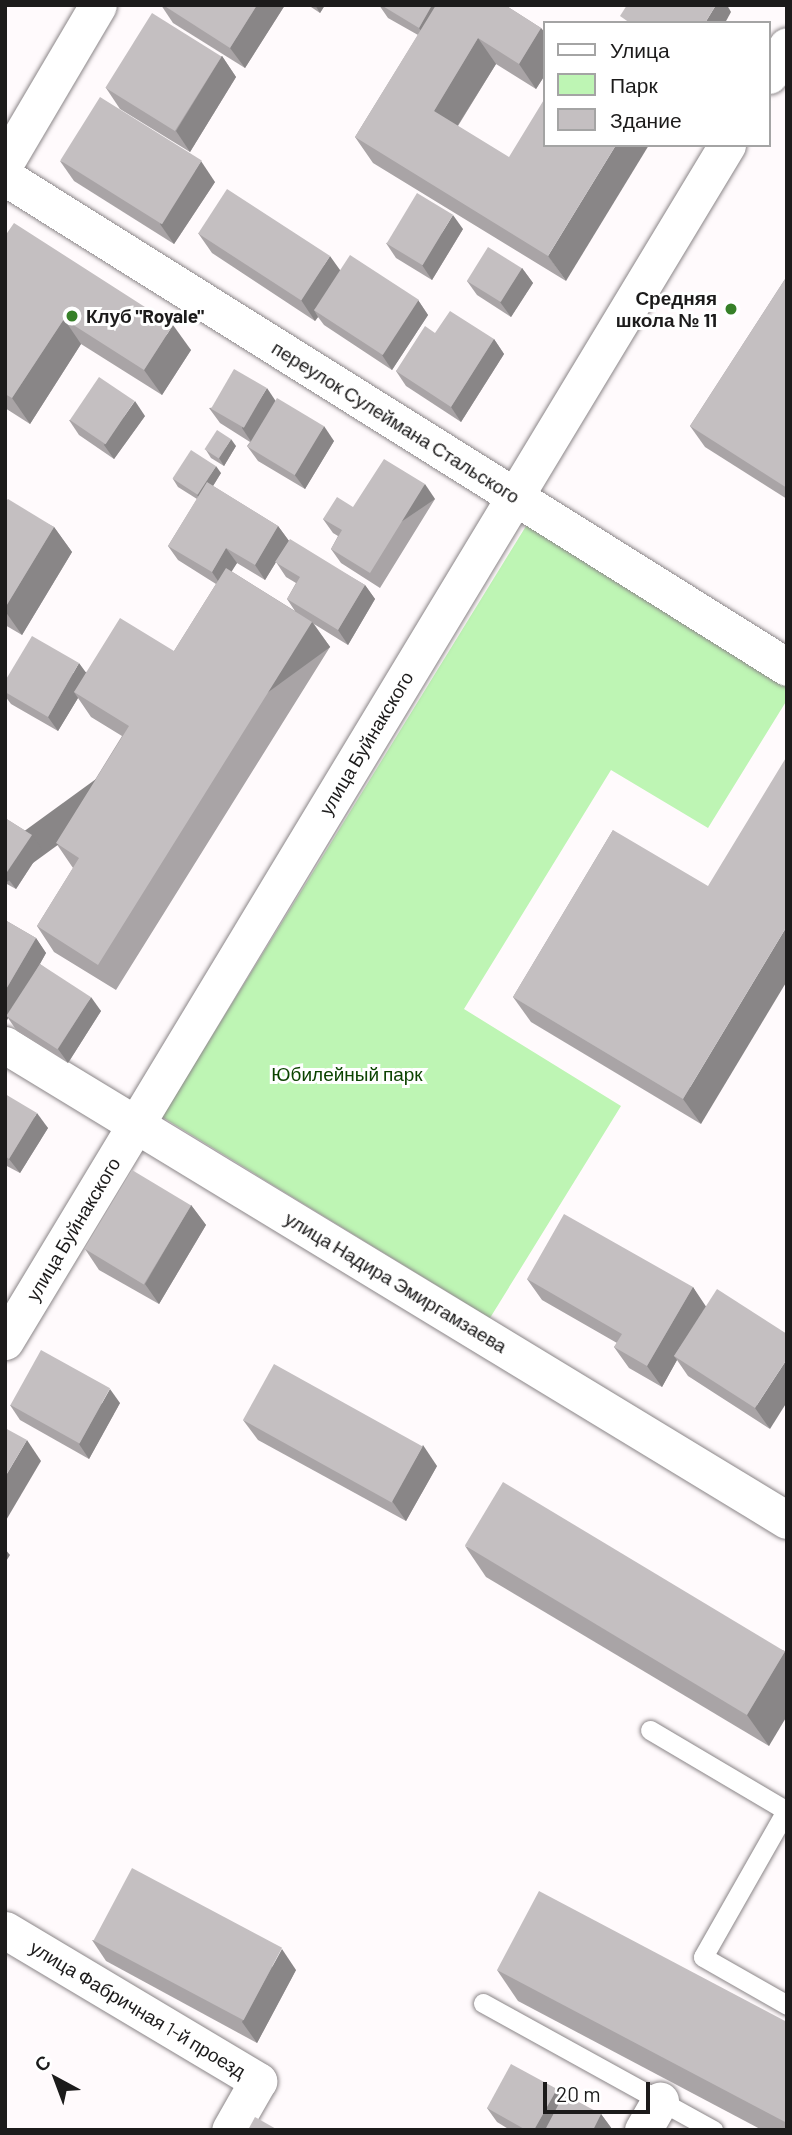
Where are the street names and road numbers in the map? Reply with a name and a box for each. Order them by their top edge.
street label: переулок Сулеймана Стальского [268,336,524,508]
street label: улица Буйнакского [314,667,418,819]
street label: улица Буйнакского [21,1153,125,1305]
street label: улица Надира Эмиргамзаева [281,1207,511,1357]
street label: улица Фабричная 1-й проезд [26,1935,250,2083]

